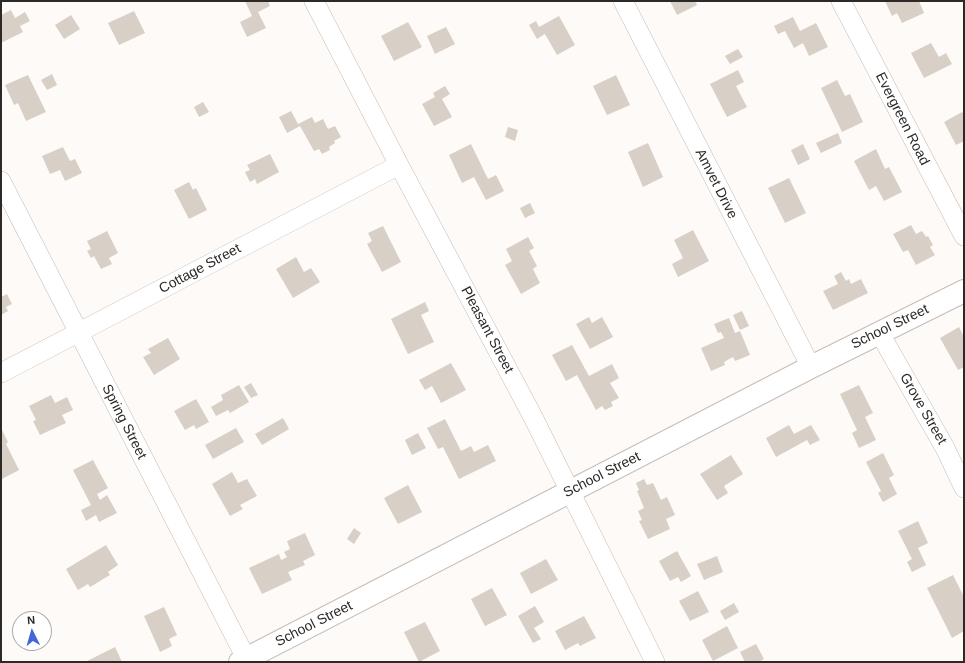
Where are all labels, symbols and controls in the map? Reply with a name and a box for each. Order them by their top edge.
street label: Evergreen Road [871,70,933,168]
street label: Amvet Drive [691,146,741,222]
street label: Cottage Street [156,240,244,298]
street label: Pleasant Street [457,284,517,376]
street label: School Street [849,301,931,353]
street label: Grove Street [896,370,950,448]
street label: Spring Street [98,382,150,462]
street label: School Street [561,448,643,502]
street label: School Street [273,597,355,651]
north arrow [12,611,52,651]
text: N [27,614,36,626]

